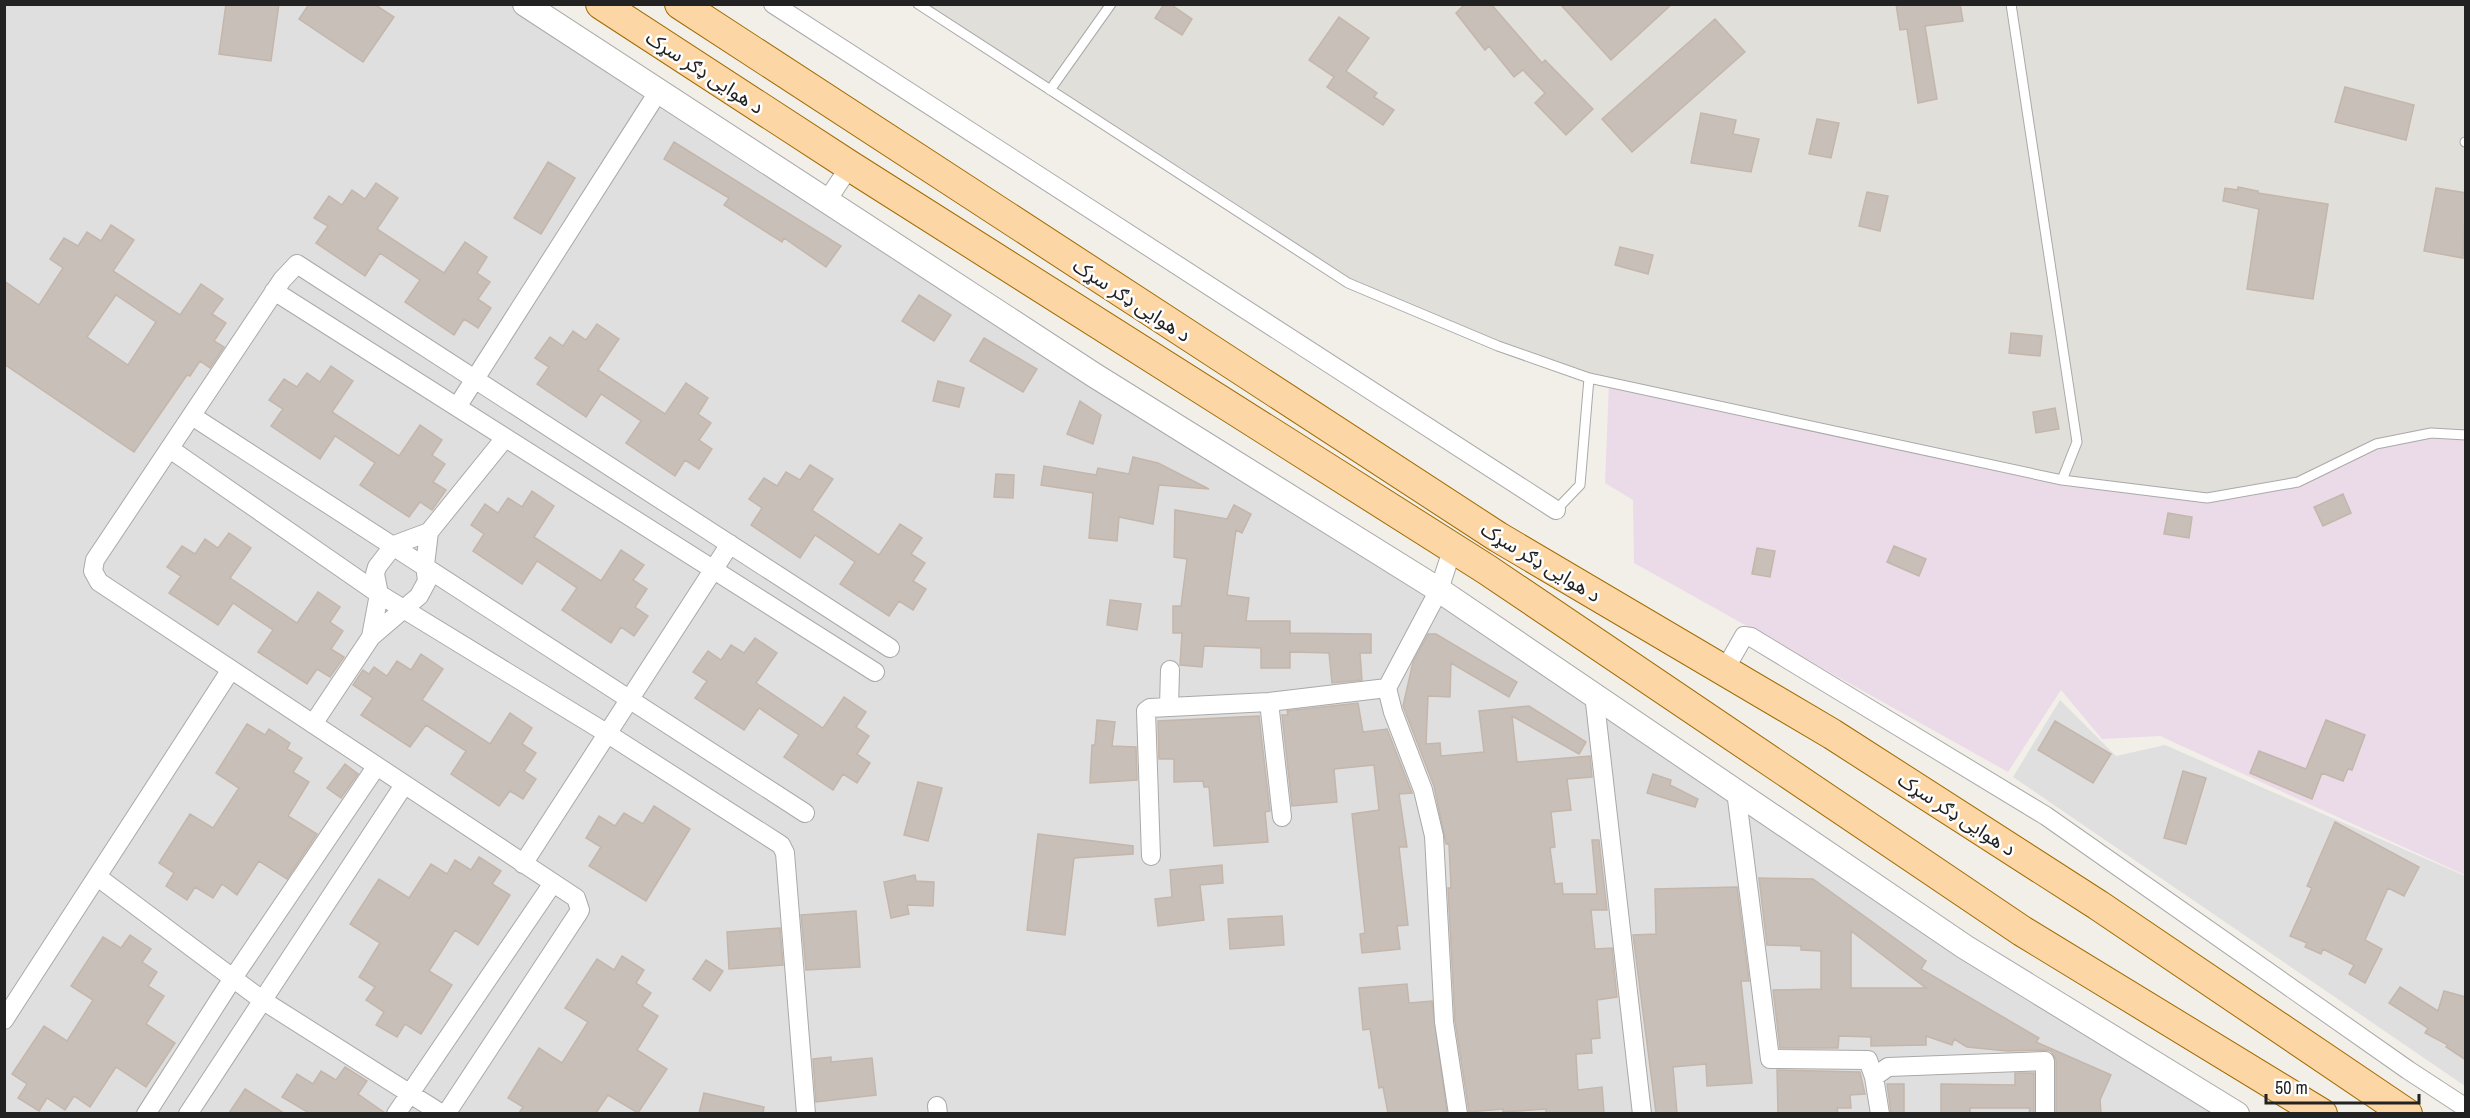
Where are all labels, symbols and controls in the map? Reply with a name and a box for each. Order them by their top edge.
street label: د هوایی ډګر سړک [641,23,770,120]
street label: د هوایی ډګر سړک [1068,251,1197,348]
street label: د هوایی ډګر سړک [1476,515,1606,608]
street label: د هوایی ډګر سړک [1893,765,2022,862]
scale bar [2266,1067,2419,1105]
text: 50 m [2275,1075,2308,1100]

